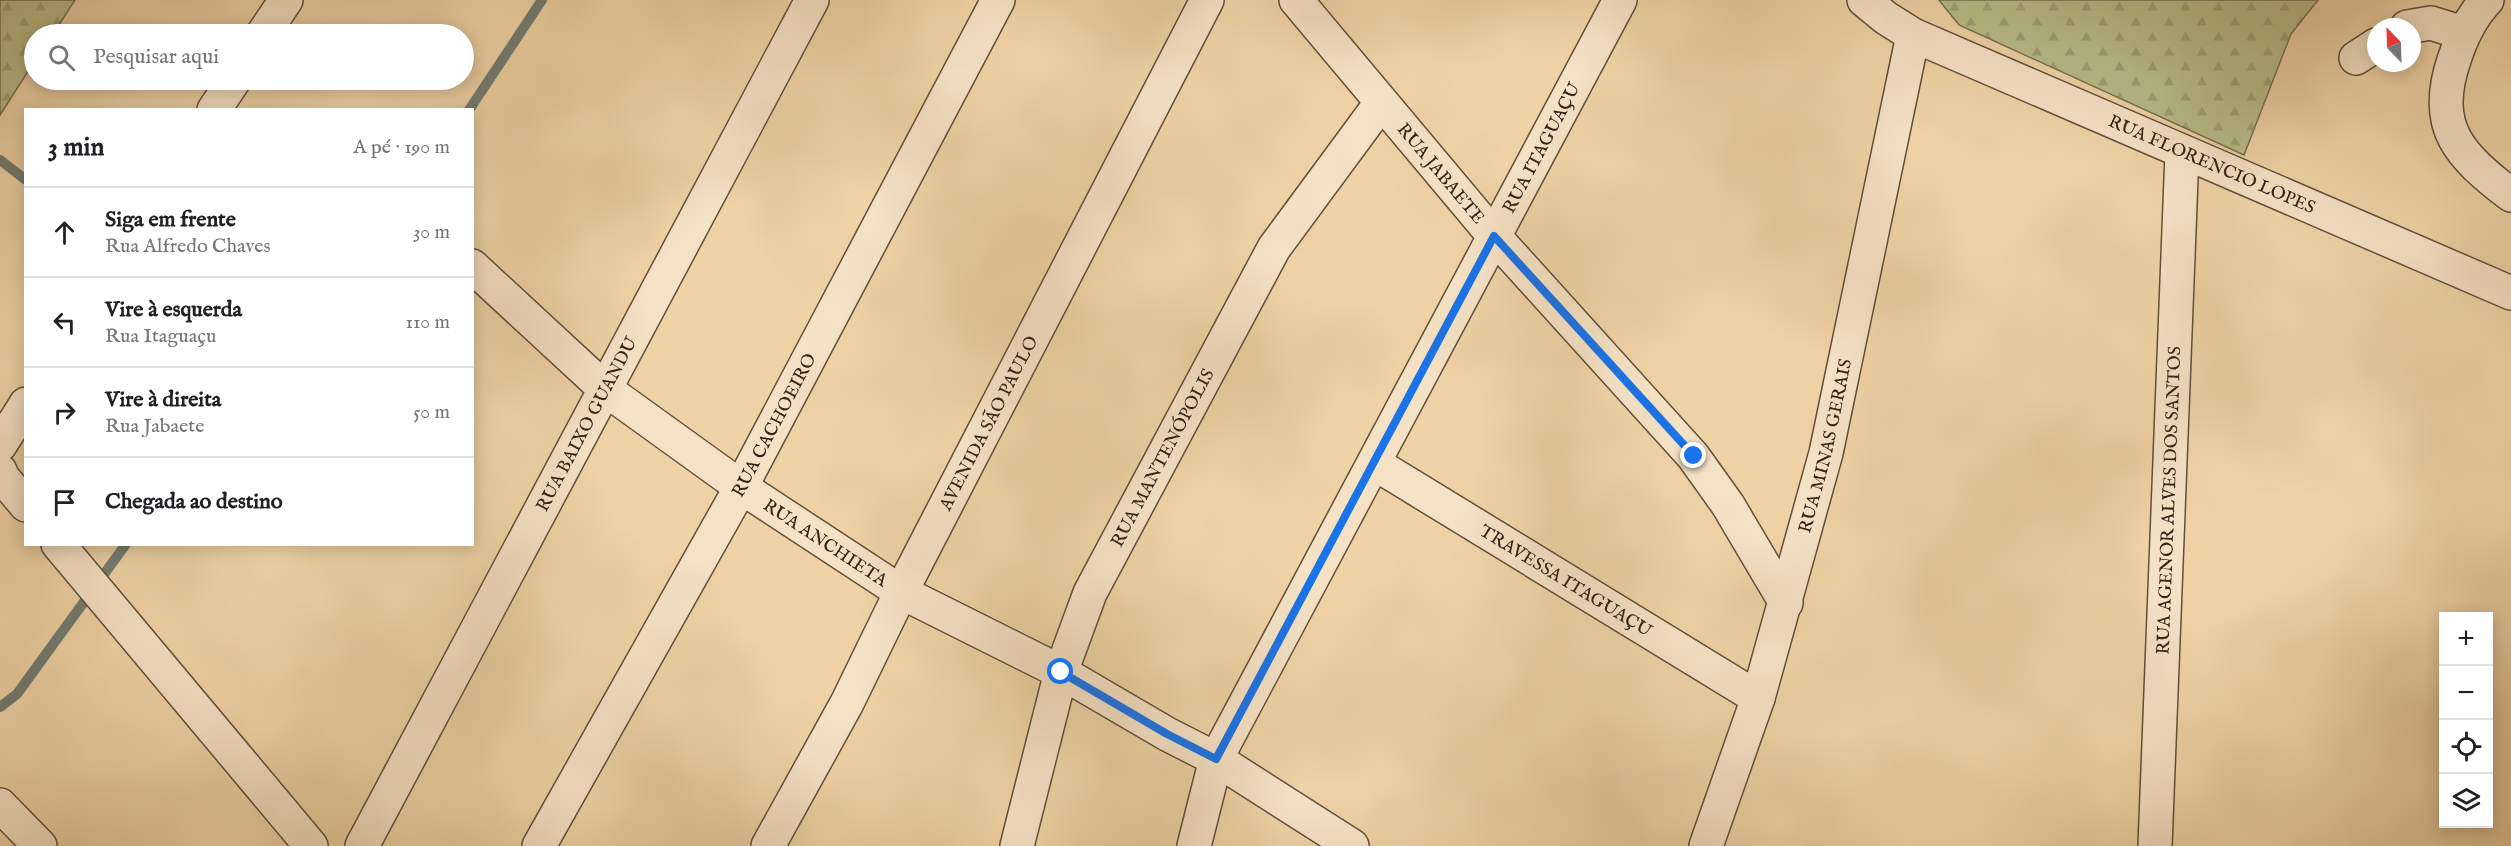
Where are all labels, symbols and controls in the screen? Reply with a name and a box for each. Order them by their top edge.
north arrow [2367,18,2421,72]
search box [24,24,474,90]
icon: search [45,41,78,74]
text: Pesquisar aqui [93,43,219,71]
street label: RUA ITAGUAÇU [1498,79,1587,218]
street label: RUA FLORENCIO LOPES [2105,111,2318,220]
street label: RUA JABAETE [1391,119,1489,229]
text: 3 min [48,131,104,164]
text: A pé · 190 m [353,135,450,160]
text: Siga em frente [105,206,236,234]
icon: ahead [48,216,81,249]
text: 30 m [413,220,450,245]
text: Rua Alfredo Chaves [105,234,270,259]
text: Vire à esquerda [105,296,242,324]
icon: left [48,306,81,339]
text: 110 m [406,310,450,335]
text: Rua Itaguaçu [105,324,216,349]
street label: AVENIDA SÃO PAULO [935,332,1044,516]
street label: RUA BAIXO GUANDU [532,333,644,516]
street label: RUA AGENOR ALVES DOS SANTOS [2152,346,2187,655]
street label: RUA CACHOEIRO [727,350,822,502]
street label: RUA MINAS GERAIS [1794,357,1858,536]
street label: RUA MANTENÓPOLIS [1107,365,1220,552]
text: Vire à direita [105,386,221,414]
icon: right [48,396,81,429]
text: 50 m [413,400,450,425]
text: Rua Jabaete [105,414,204,439]
route end [1680,442,1706,468]
icon: arrive [48,486,81,519]
text: Chegada ao destino [105,488,283,516]
street label: RUA ANCHIETA [758,495,892,594]
street label: TRAVESSA ITAGUAÇU [1475,520,1656,644]
map controls [2439,612,2493,828]
button: + [2439,612,2493,666]
route start [1047,658,1073,684]
button: − [2439,666,2493,720]
button: locate [2439,720,2493,774]
button: layers [2439,774,2493,828]

